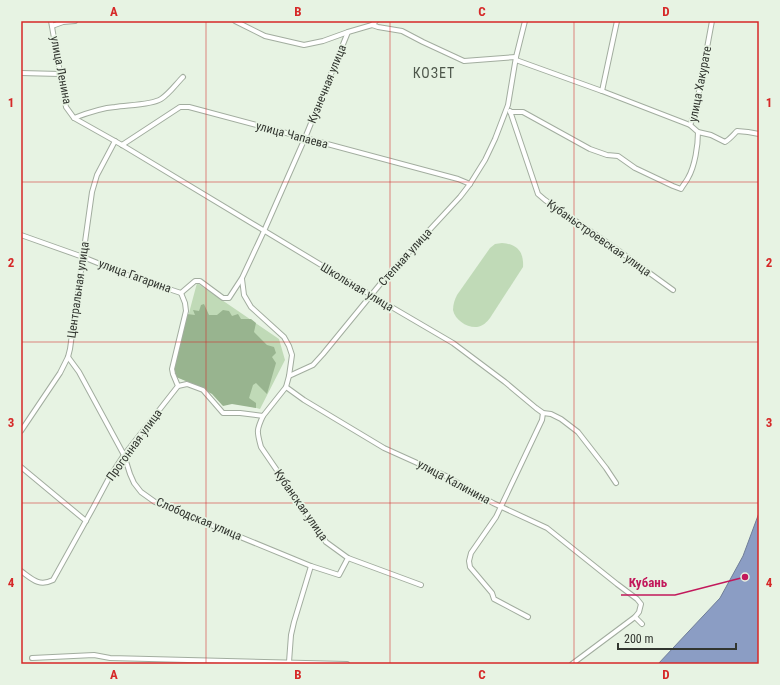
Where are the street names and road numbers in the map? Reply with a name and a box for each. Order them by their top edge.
street label: улица Ленина [48,35,74,105]
street label: Кузнечная улица [305,42,349,125]
street label: улица Хакурате [686,45,714,123]
street label: улица Чапаева [254,119,330,151]
street label: Кубаньстроевская улица [544,197,654,279]
street label: Степная улица [376,225,435,289]
street label: Центральная улица [64,241,92,339]
street label: улица Гагарина [97,256,173,296]
street label: Школьная улица [318,260,396,314]
street label: Прогонная улица [103,406,165,484]
street label: улица Калинина [415,457,493,507]
street label: Кубанская улица [271,467,331,544]
street label: Слободская улица [154,495,244,543]

